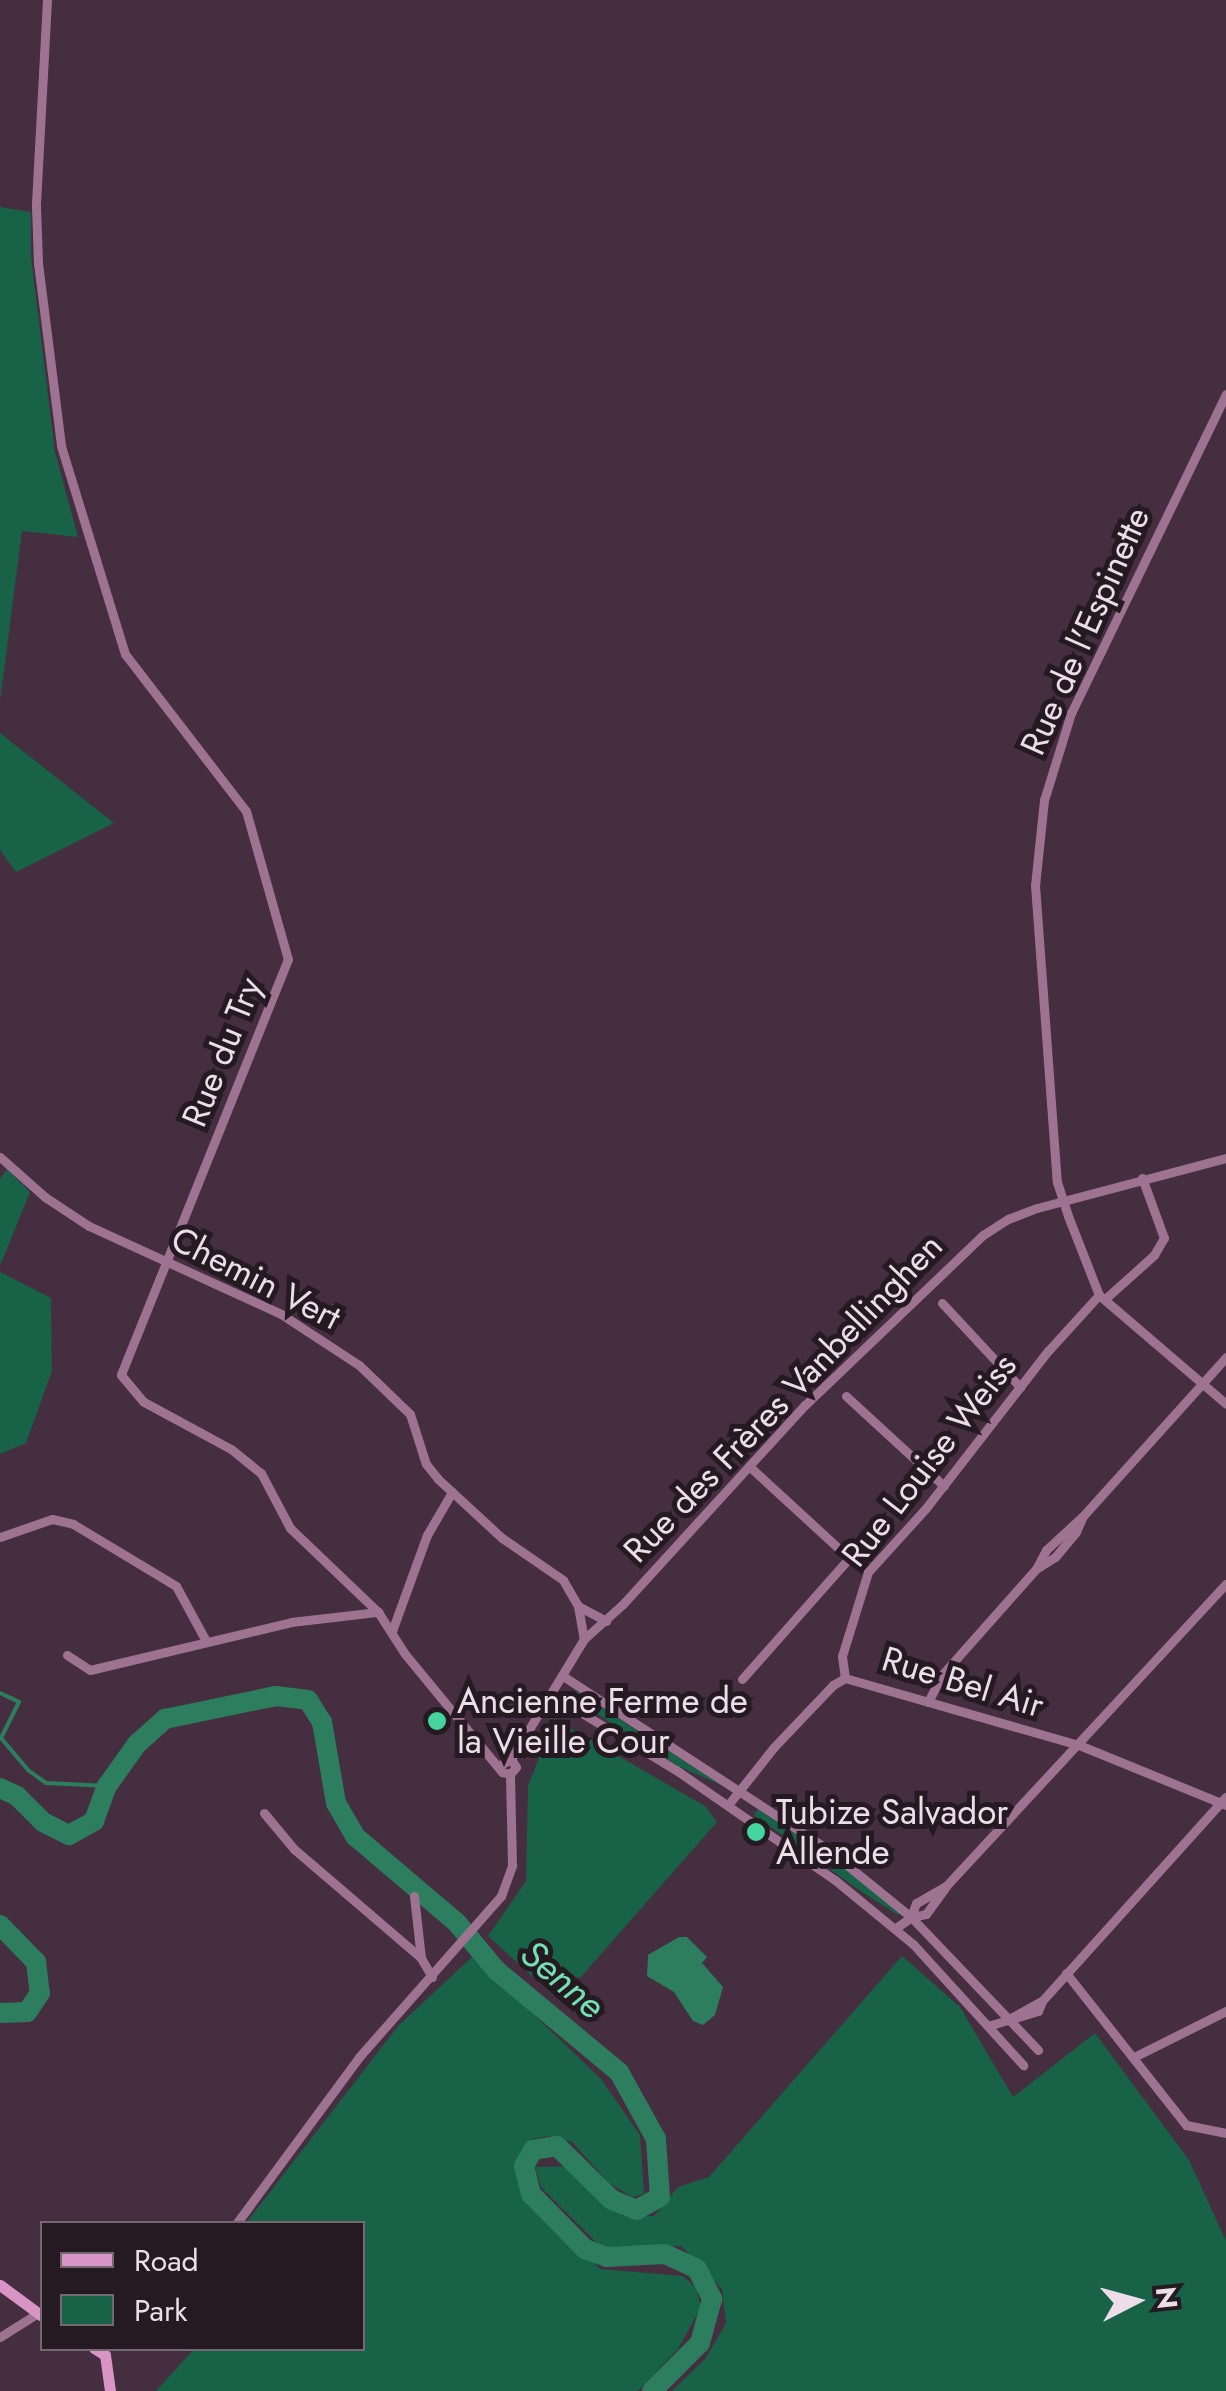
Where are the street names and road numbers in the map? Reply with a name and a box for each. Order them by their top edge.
street label: Rue de l'Espinette [1012,501,1158,761]
street label: Rue du Try [173,971,271,1133]
street label: Chemin Vert [164,1217,348,1339]
street label: Rue des Frères Vanbellinghen [615,1225,951,1571]
street label: Rue Louise Weiss [833,1345,1025,1575]
street label: Rue Bel Air [877,1638,1049,1726]

